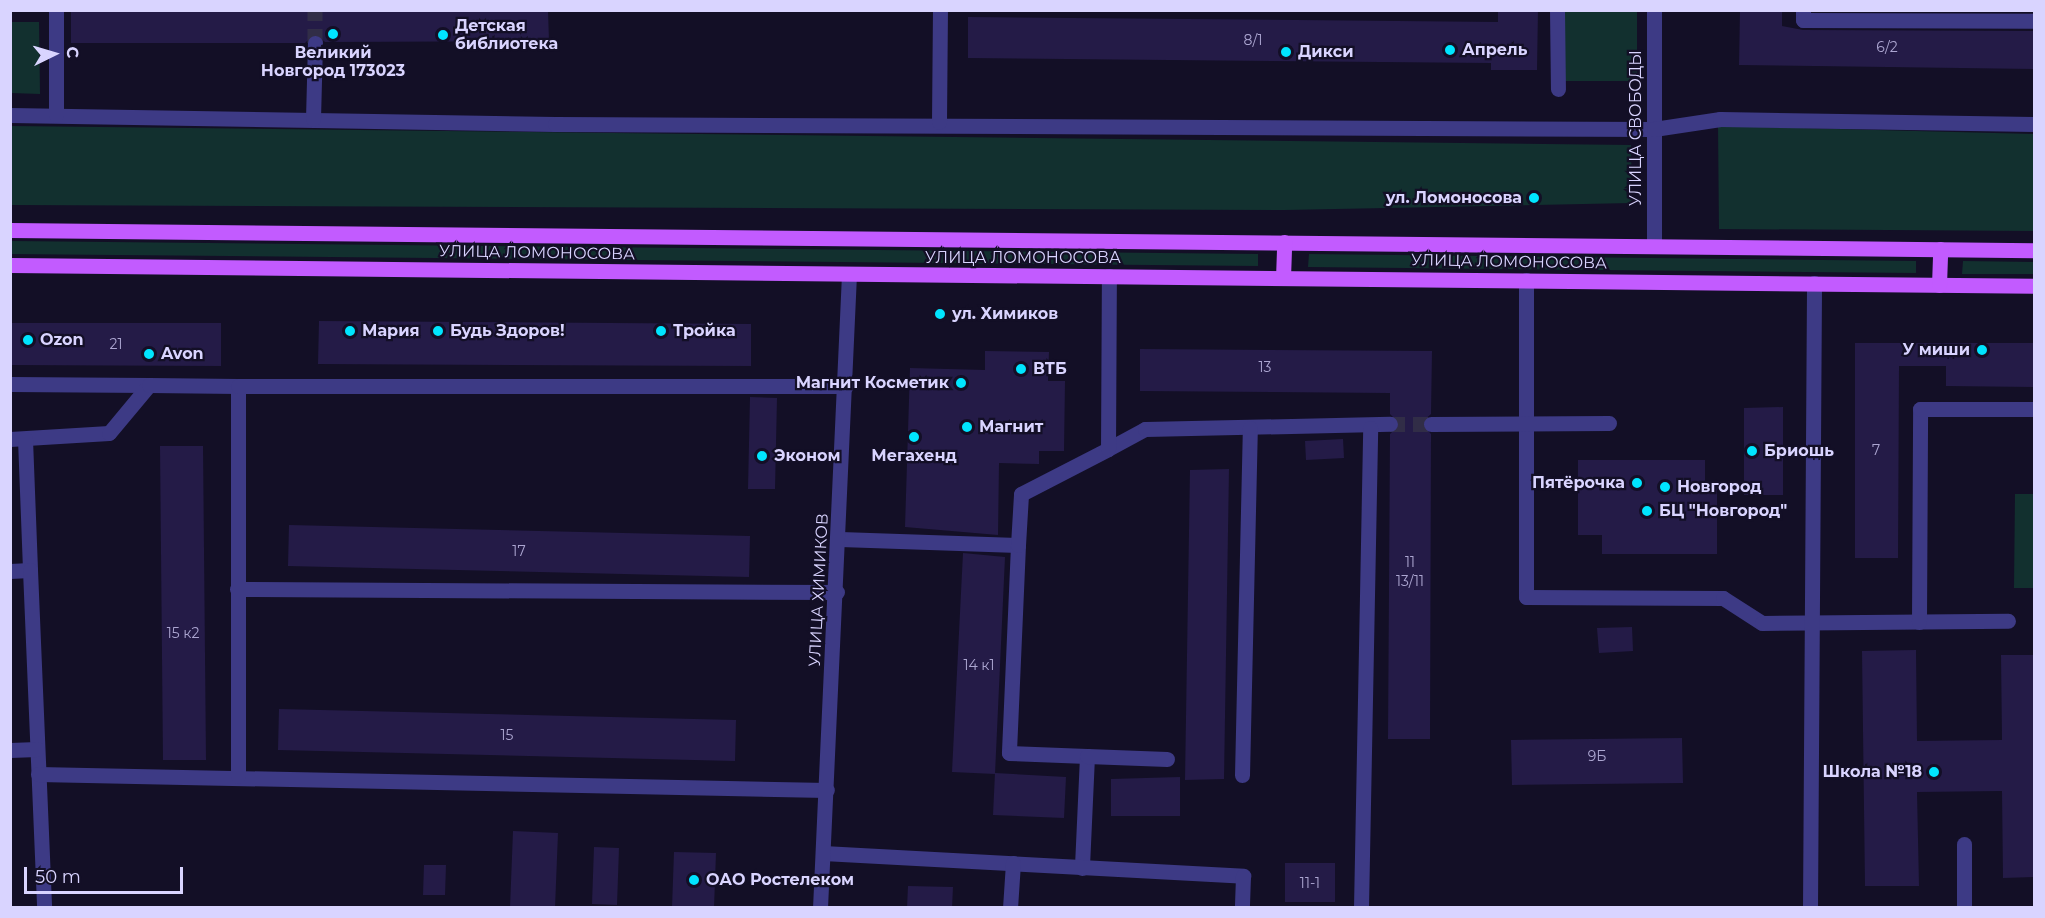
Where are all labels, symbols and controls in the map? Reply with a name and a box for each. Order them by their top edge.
place label: Детская библиотека [455,16,558,54]
north arrow [24,24,84,84]
marker: Великий Новгород 173023 [326,27,340,41]
marker: Детская библиотека [436,28,450,42]
house number: 8/1 [1243,32,1263,48]
house number: 6/2 [1876,39,1898,55]
place label: Апрель [1462,40,1527,60]
place label: Дикси [1298,42,1354,62]
place label: Великий Новгород 173023 [261,43,405,81]
marker: Апрель [1443,43,1457,57]
marker: Дикси [1279,45,1293,59]
text: С [62,46,82,59]
street label: УЛИЦА СВОБОДЫ [1626,50,1646,206]
place label: ул. Ломоносова [1386,188,1522,208]
marker: ул. Ломоносова [1527,191,1541,205]
street label: УЛИЦА ЛОМОНОСОВА [439,242,635,264]
street label: УЛИЦА ЛОМОНОСОВА [925,248,1121,268]
street label: УЛИЦА ЛОМОНОСОВА [1411,251,1607,273]
place label: ул. Химиков [952,304,1058,324]
marker: ул. Химиков [933,307,947,321]
place label: Мария [362,321,420,341]
place label: Будь Здоров! [450,321,565,341]
place label: Тройка [673,321,736,341]
marker: Мария [343,324,357,338]
marker: Будь Здоров! [431,324,445,338]
marker: Тройка [654,324,668,338]
place label: Ozon [40,330,84,350]
marker: Ozon [21,333,35,347]
house number: 21 [109,336,123,352]
place label: У миши [1903,340,1970,360]
marker: У миши [1975,343,1989,357]
place label: Avon [161,344,204,364]
marker: Avon [142,347,156,361]
place label: ВТБ [1033,359,1067,379]
house number: 13 [1259,359,1271,375]
marker: ВТБ [1014,362,1028,376]
place label: Магнит Косметик [796,373,949,393]
marker: Магнит Косметик [954,376,968,390]
place label: Магнит [979,417,1043,437]
marker: Магнит [960,420,974,434]
marker: Мегахенд [907,430,921,444]
place label: Бриошь [1764,441,1834,461]
house number: 7 [1872,442,1880,458]
marker: Бриошь [1745,444,1759,458]
place label: Эконом [774,446,841,466]
place label: Мегахенд [871,446,957,466]
marker: Эконом [755,449,769,463]
place label: Пятёрочка [1532,473,1625,493]
marker: Пятёрочка [1630,476,1644,490]
place label: Новгород [1677,477,1761,497]
marker: Новгород [1658,480,1672,494]
place label: БЦ "Новгород" [1659,501,1787,521]
marker: БЦ "Новгород" [1640,504,1654,518]
street label: УЛИЦА ХИМИКОВ [805,513,833,667]
house number: 17 [512,543,526,559]
house number: 11 [1405,554,1415,570]
house number: 13/11 [1396,573,1424,589]
house number: 15 к2 [167,625,199,641]
house number: 14 к1 [963,657,995,673]
house number: 15 [501,727,513,743]
house number: 9Б [1588,748,1606,764]
place label: Школа №18 [1823,762,1922,782]
marker: Школа №18 [1927,765,1941,779]
scale bar [27,855,186,893]
text: 50 m [35,866,81,888]
place label: ОАО Ростелеком [706,870,854,890]
marker: ОАО Ростелеком [687,873,701,887]
house number: 11-1 [1300,875,1320,891]

